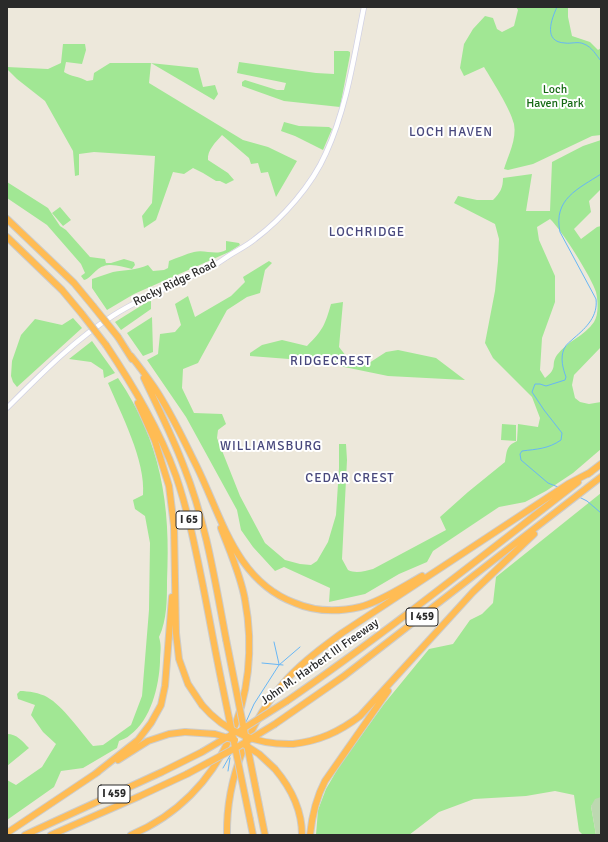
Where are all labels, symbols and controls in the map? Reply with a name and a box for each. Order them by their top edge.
park label: Loch Haven Park [526,83,584,111]
district label: LOCH HAVEN [409,125,493,141]
district label: LOCHRIDGE [329,225,405,241]
street label: Rocky Ridge Road [131,257,219,309]
district label: RIDGECREST [290,354,372,370]
district label: WILLIAMSBURG [220,439,322,455]
district label: CEDAR CREST [305,471,395,487]
road number: I 65 [176,511,202,529]
road number: I 459 [406,608,438,626]
street label: John M. Harbert III Freeway [258,616,382,708]
road number: I 459 [98,785,130,803]

